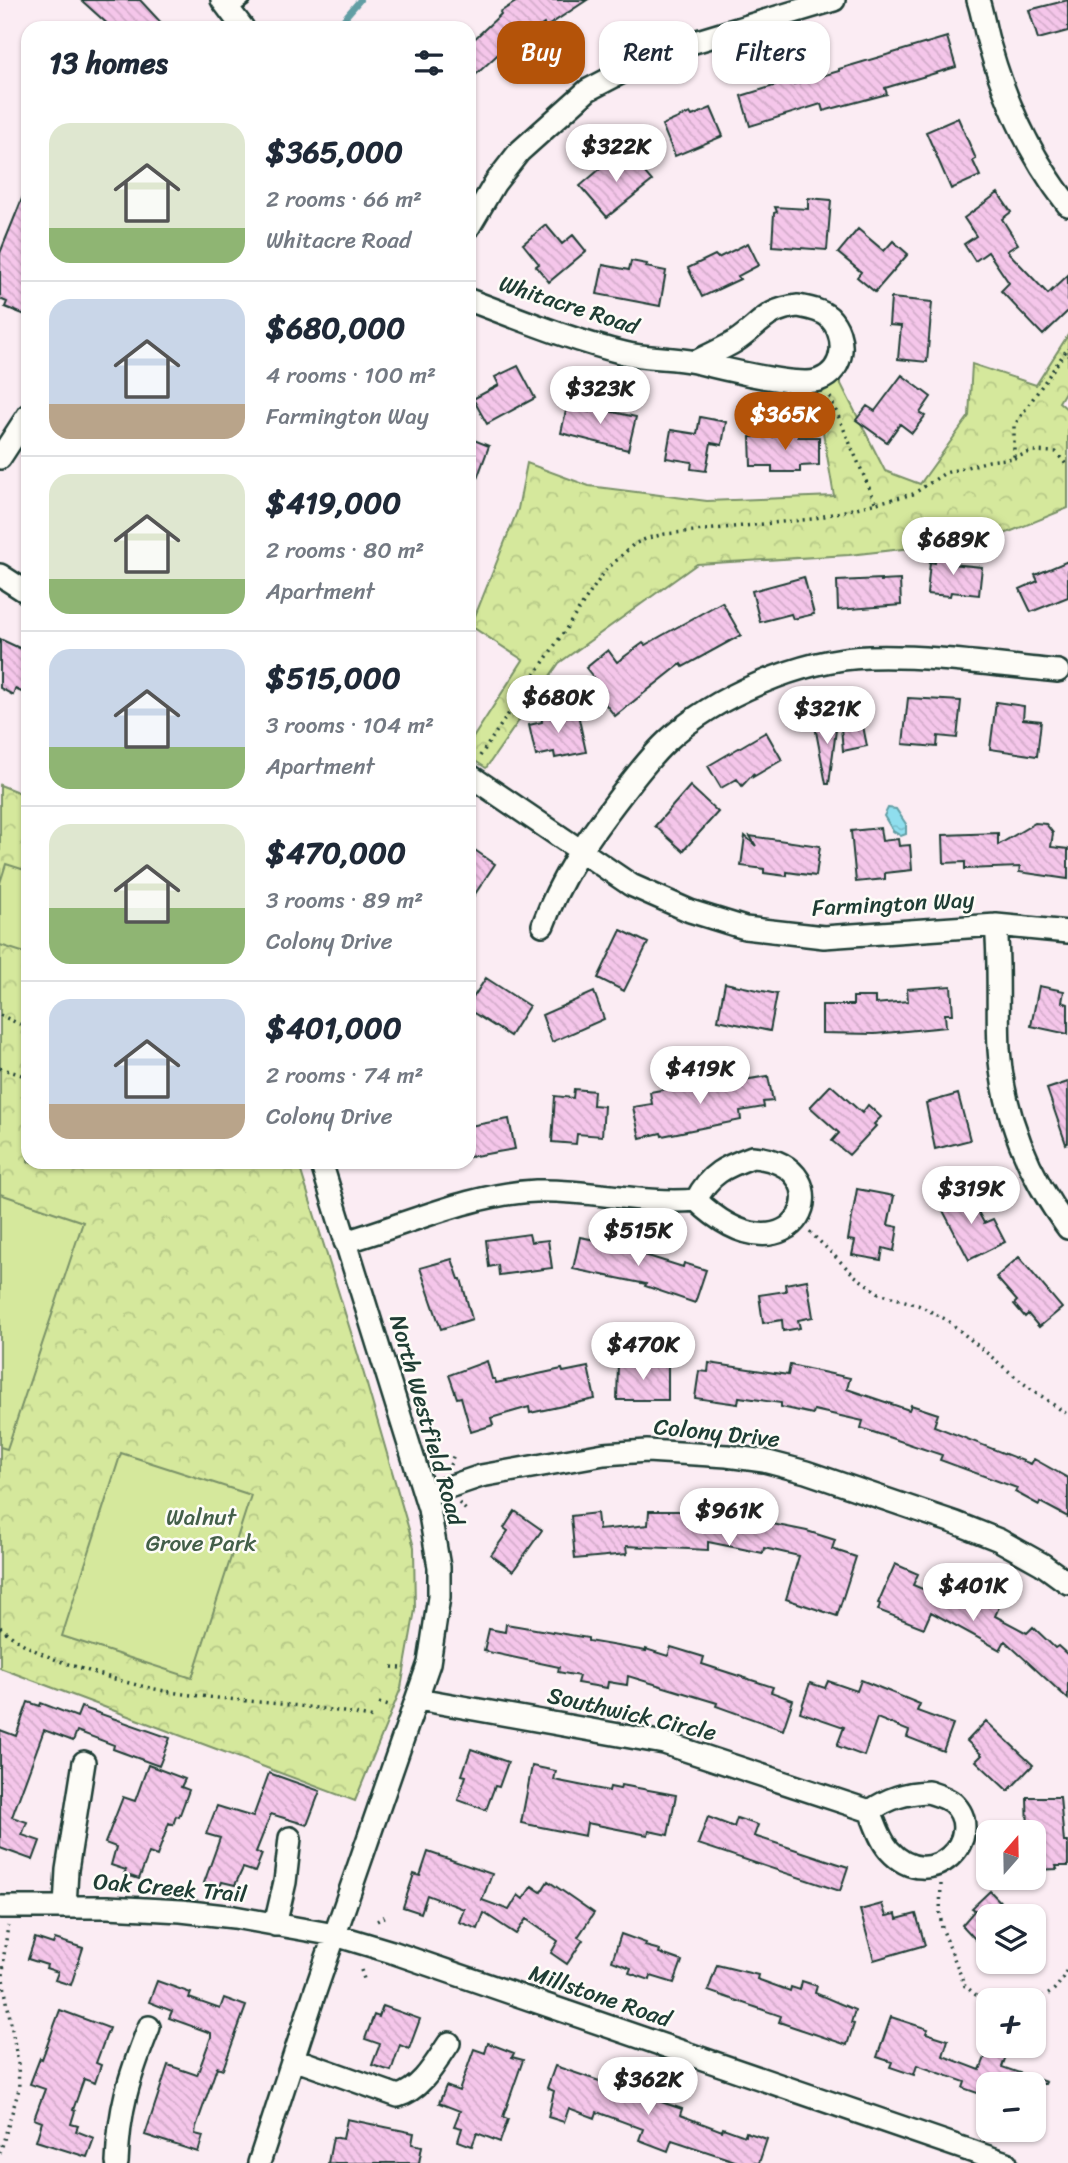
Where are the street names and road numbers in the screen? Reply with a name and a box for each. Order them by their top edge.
street label: Whitacre Road [494,263,646,347]
street label: Farmington Way [811,879,975,929]
street label: North Westfield Road [377,1310,477,1532]
street label: Colony Drive [652,1406,782,1460]
street label: Southwick Circle [543,1675,721,1753]
street label: Oak Creek Trail [92,1861,249,1915]
street label: Millstone Road [523,1952,678,2040]

